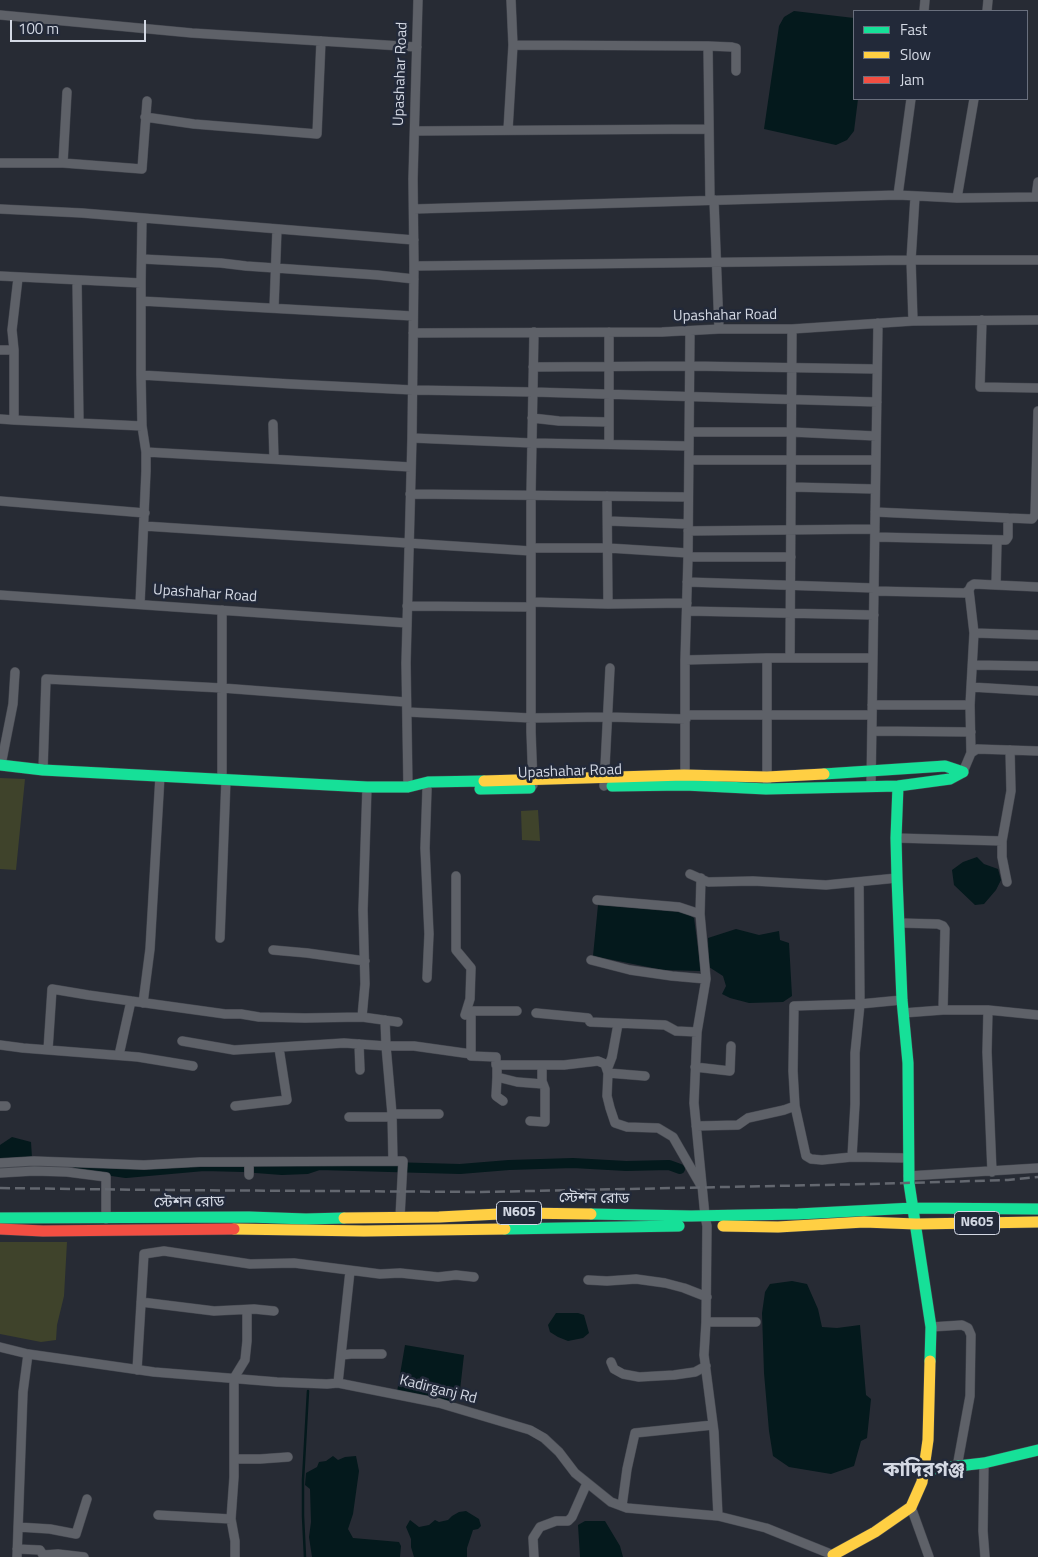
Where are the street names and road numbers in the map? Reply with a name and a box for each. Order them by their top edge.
street label: Upashahar Road [390,22,412,126]
street label: Upashahar Road [673,306,777,326]
street label: Upashahar Road [152,581,258,607]
street label: Upashahar Road [518,761,622,783]
street label: স্টেশন রোড [559,1189,629,1209]
street label: স্টেশন রোড [154,1193,224,1213]
road number: N605 [496,1202,542,1224]
road number: N605 [954,1212,1000,1234]
street label: Kadirganj Rd [397,1372,479,1408]

